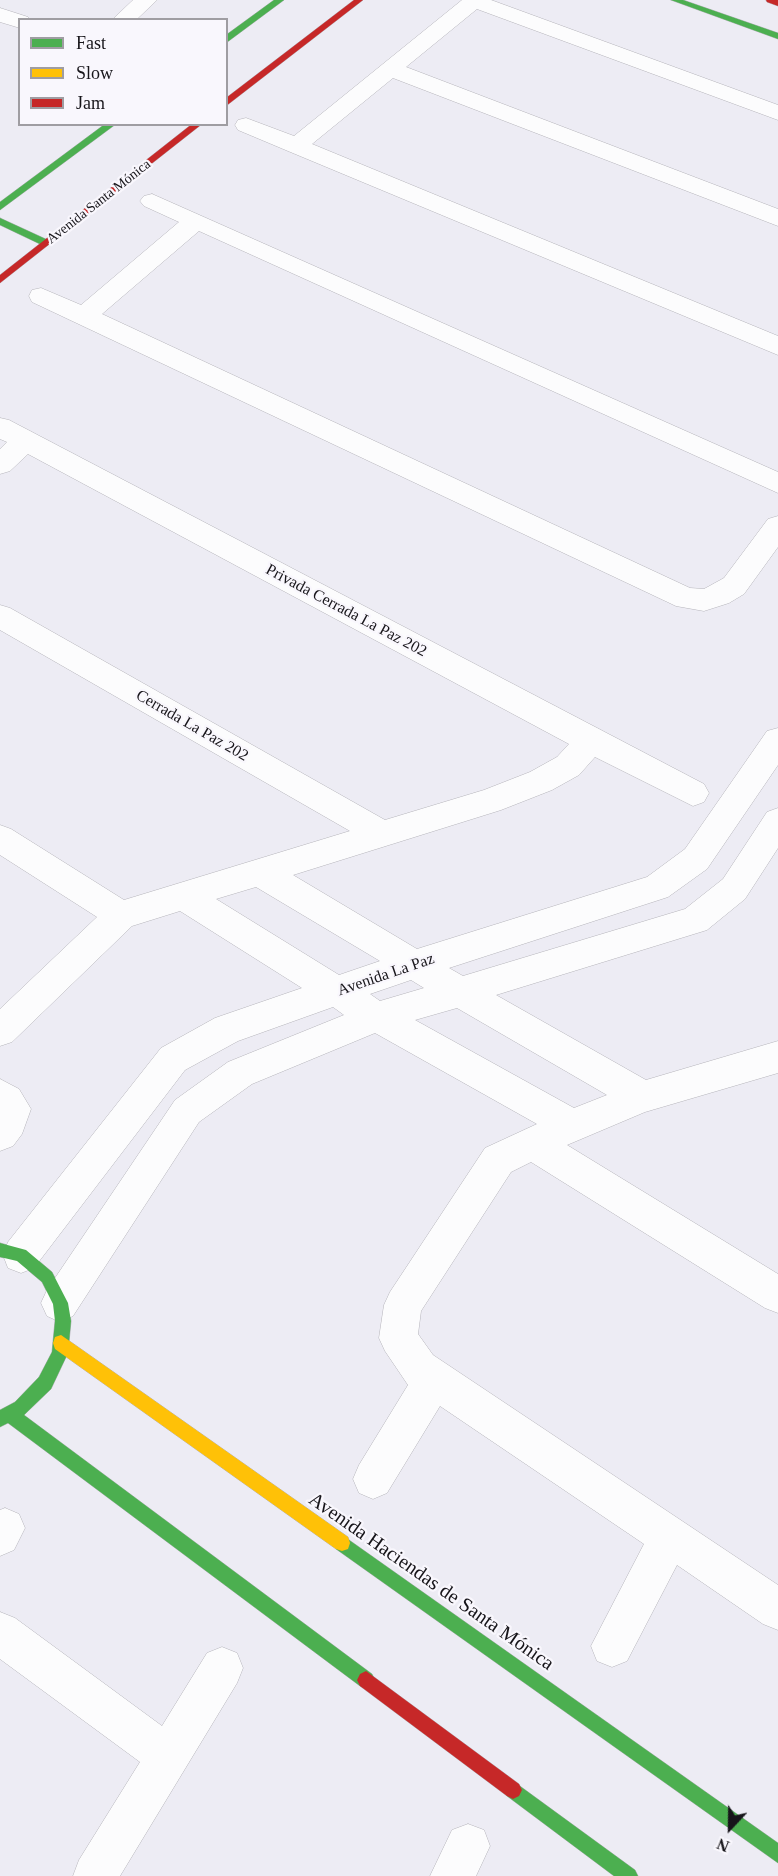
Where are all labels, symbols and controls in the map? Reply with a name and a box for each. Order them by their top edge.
legend [18,18,228,126]
text: Fast [76,33,106,53]
text: Slow [76,63,113,83]
text: Jam [76,93,105,113]
street label: Avenida Santa Mónica [44,156,154,248]
street label: Privada Cerrada La Paz 202 [262,560,430,662]
street label: Cerrada La Paz 202 [132,686,252,766]
street label: Avenida La Paz [335,949,437,1001]
street label: Avenida Haciendas de Santa Mónica [304,1488,558,1676]
north arrow [700,1798,760,1858]
text: N [715,1835,732,1855]

